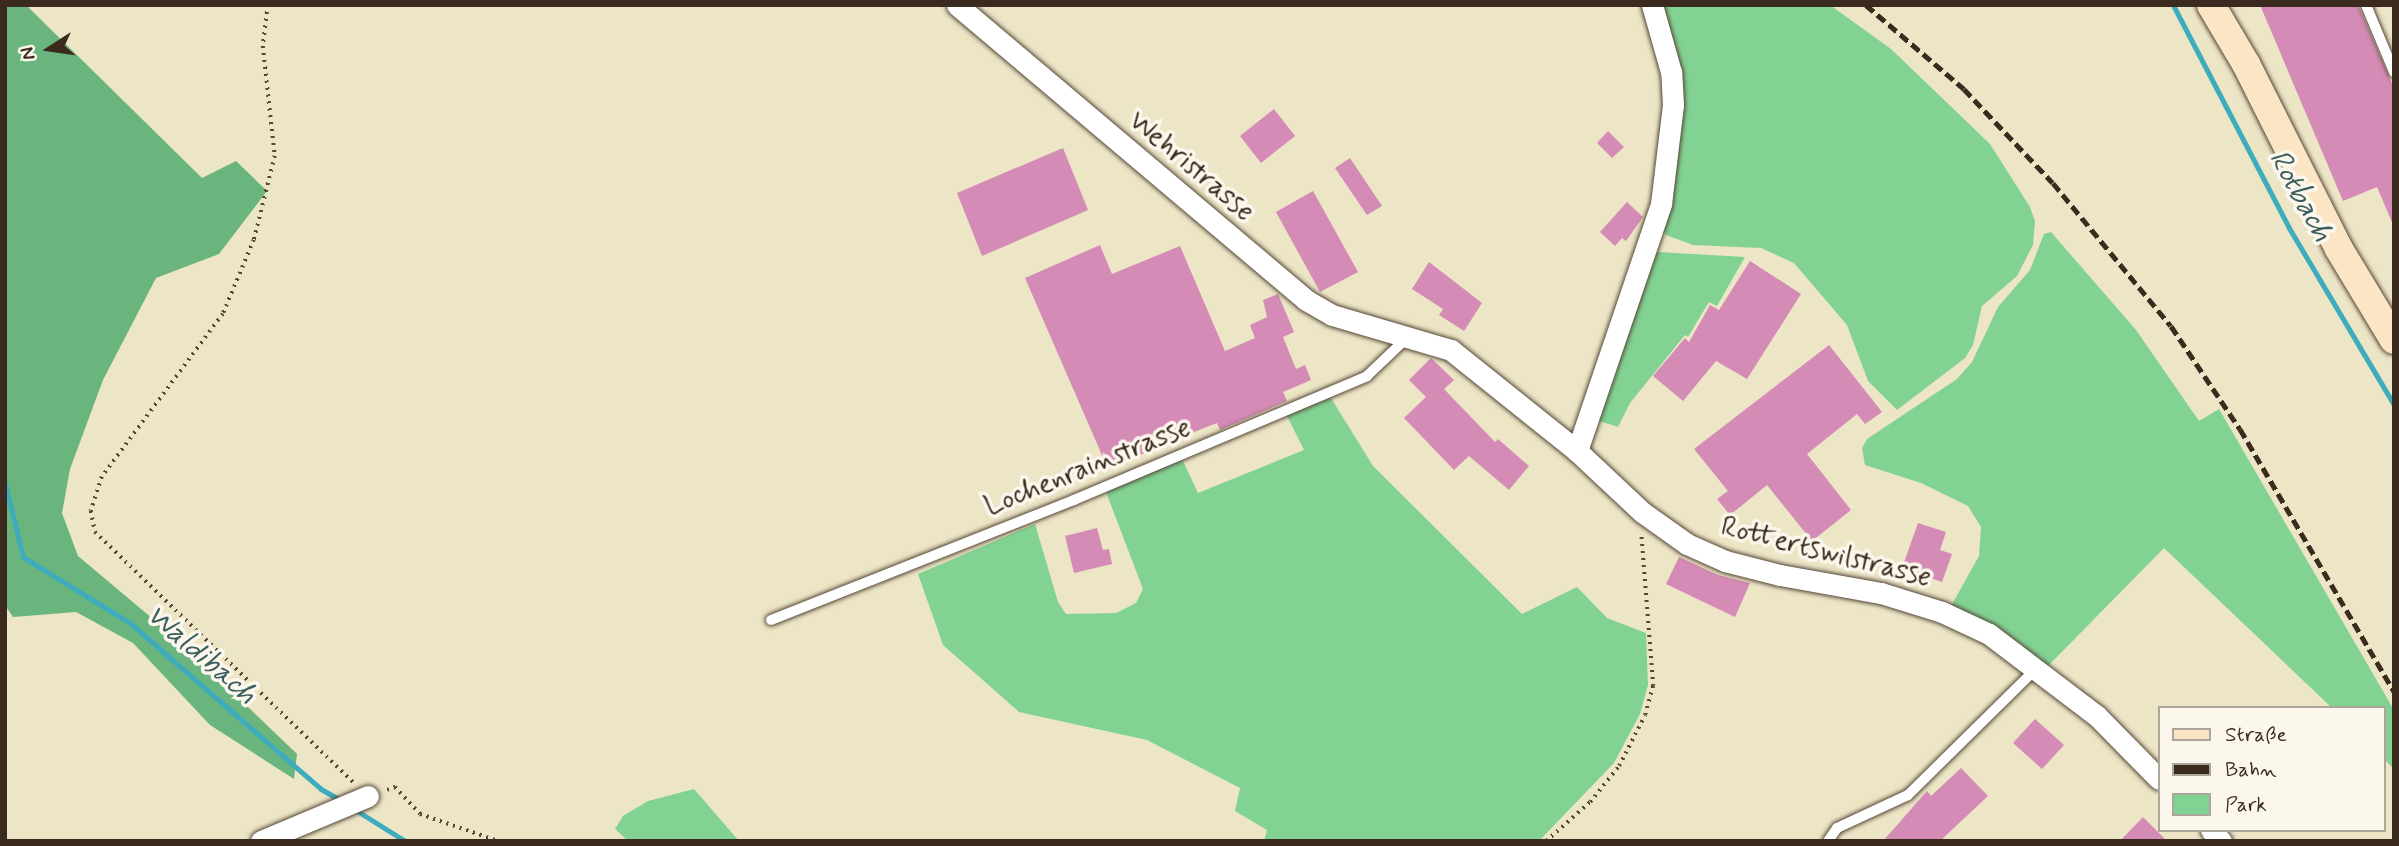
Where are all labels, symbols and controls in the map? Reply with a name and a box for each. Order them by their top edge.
north arrow [14,14,84,84]
text: N [14,45,42,62]
street label: Wehristrasse [1121,105,1261,229]
water label: Rotbach [2260,144,2340,248]
street label: Lochenrainstrasse [980,411,1196,525]
street label: Rottertswilstrasse [1717,511,1935,595]
water label: Waldibach [138,597,264,713]
legend [2158,706,2385,832]
text: Straße [2225,721,2287,749]
text: Bahn [2225,756,2277,784]
text: Park [2225,791,2267,819]

